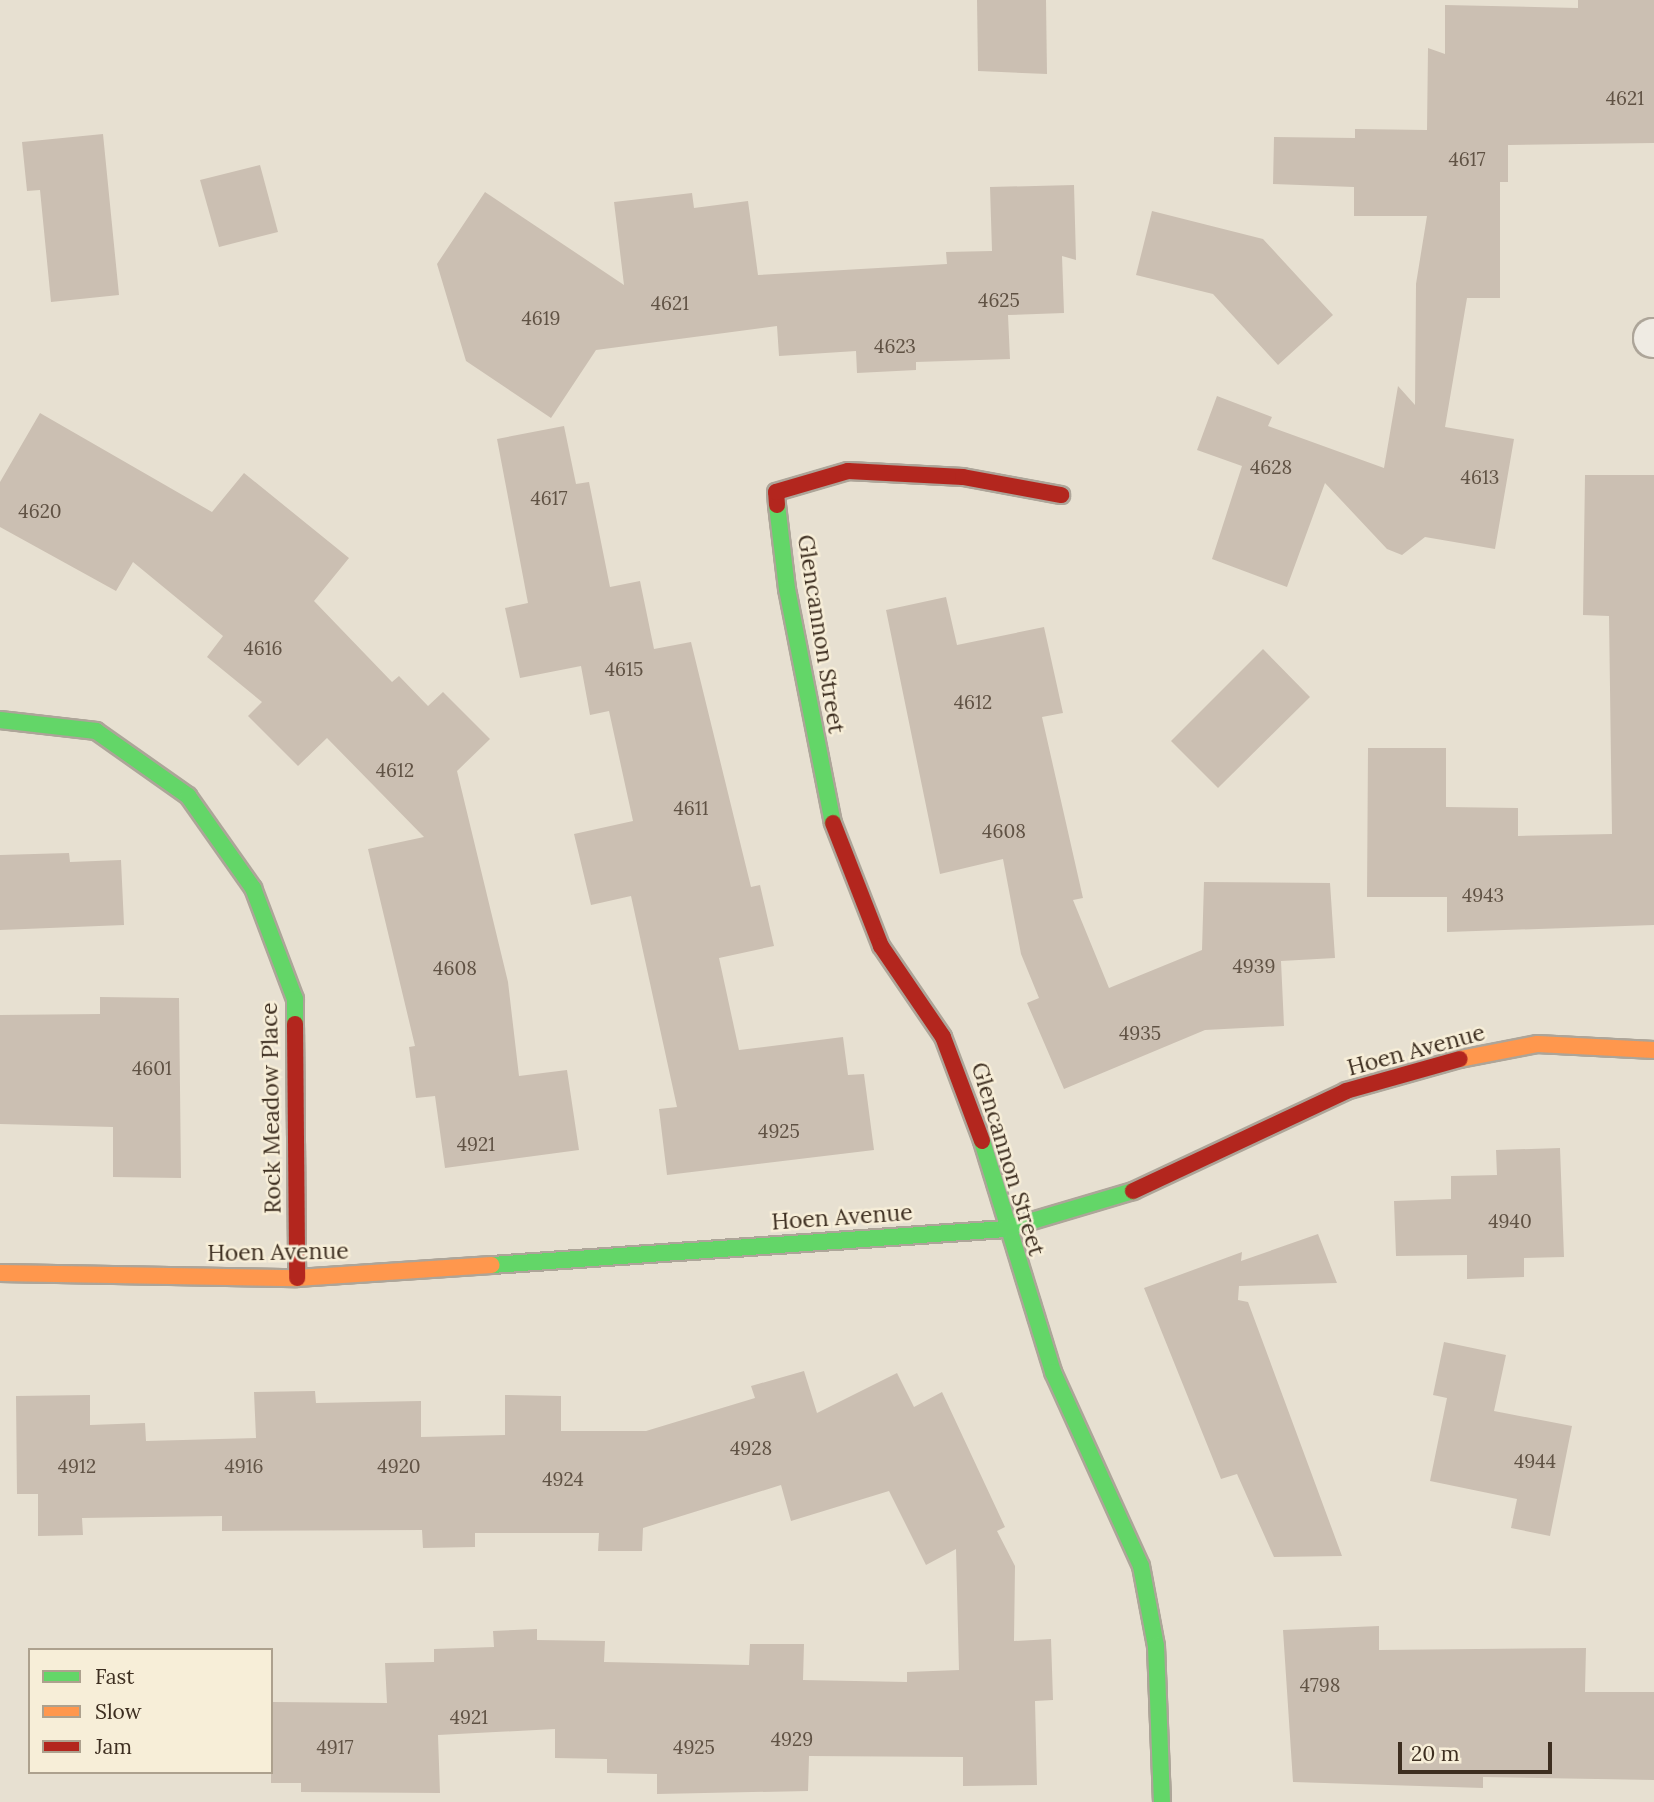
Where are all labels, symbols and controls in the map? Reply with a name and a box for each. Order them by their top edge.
house number: 4621 [1606,88,1644,110]
house number: 4617 [1449,149,1485,171]
house number: 4625 [978,290,1020,312]
house number: 4621 [651,293,689,315]
house number: 4619 [521,308,561,330]
house number: 4623 [874,336,916,358]
house number: 4628 [1250,457,1292,479]
house number: 4613 [1461,467,1499,489]
house number: 4617 [531,488,567,510]
house number: 4620 [18,501,62,523]
street label: Glencannon Street [792,533,850,735]
house number: 4616 [243,638,283,660]
house number: 4615 [605,659,643,681]
house number: 4612 [954,692,992,714]
house number: 4612 [376,760,414,782]
house number: 4611 [673,798,709,820]
house number: 4608 [982,821,1026,843]
house number: 4943 [1462,885,1504,907]
house number: 4939 [1233,956,1275,978]
house number: 4608 [433,958,477,980]
street label: Rock Meadow Place [255,1002,287,1214]
street label: Hoen Avenue [1344,1018,1488,1082]
house number: 4935 [1119,1023,1161,1045]
house number: 4601 [132,1058,172,1080]
street label: Glencannon Street [965,1059,1051,1259]
house number: 4925 [758,1121,800,1143]
house number: 4921 [457,1134,495,1156]
street label: Hoen Avenue [770,1198,914,1236]
house number: 4940 [1488,1211,1532,1233]
street label: Hoen Avenue [207,1237,349,1267]
house number: 4928 [730,1438,772,1460]
house number: 4944 [1514,1451,1556,1473]
house number: 4912 [58,1456,96,1478]
house number: 4916 [224,1456,264,1478]
house number: 4920 [377,1456,421,1478]
house number: 4924 [542,1469,584,1491]
legend [28,1648,273,1774]
text: Fast [95,1663,134,1690]
house number: 4798 [1300,1675,1340,1697]
text: Slow [95,1698,142,1725]
house number: 4921 [450,1707,488,1729]
scale bar [1402,1728,1556,1772]
house number: 4929 [771,1729,813,1751]
text: Jam [95,1733,132,1760]
house number: 4917 [317,1737,353,1759]
house number: 4925 [673,1737,715,1759]
text: 20 m [1411,1740,1460,1767]

